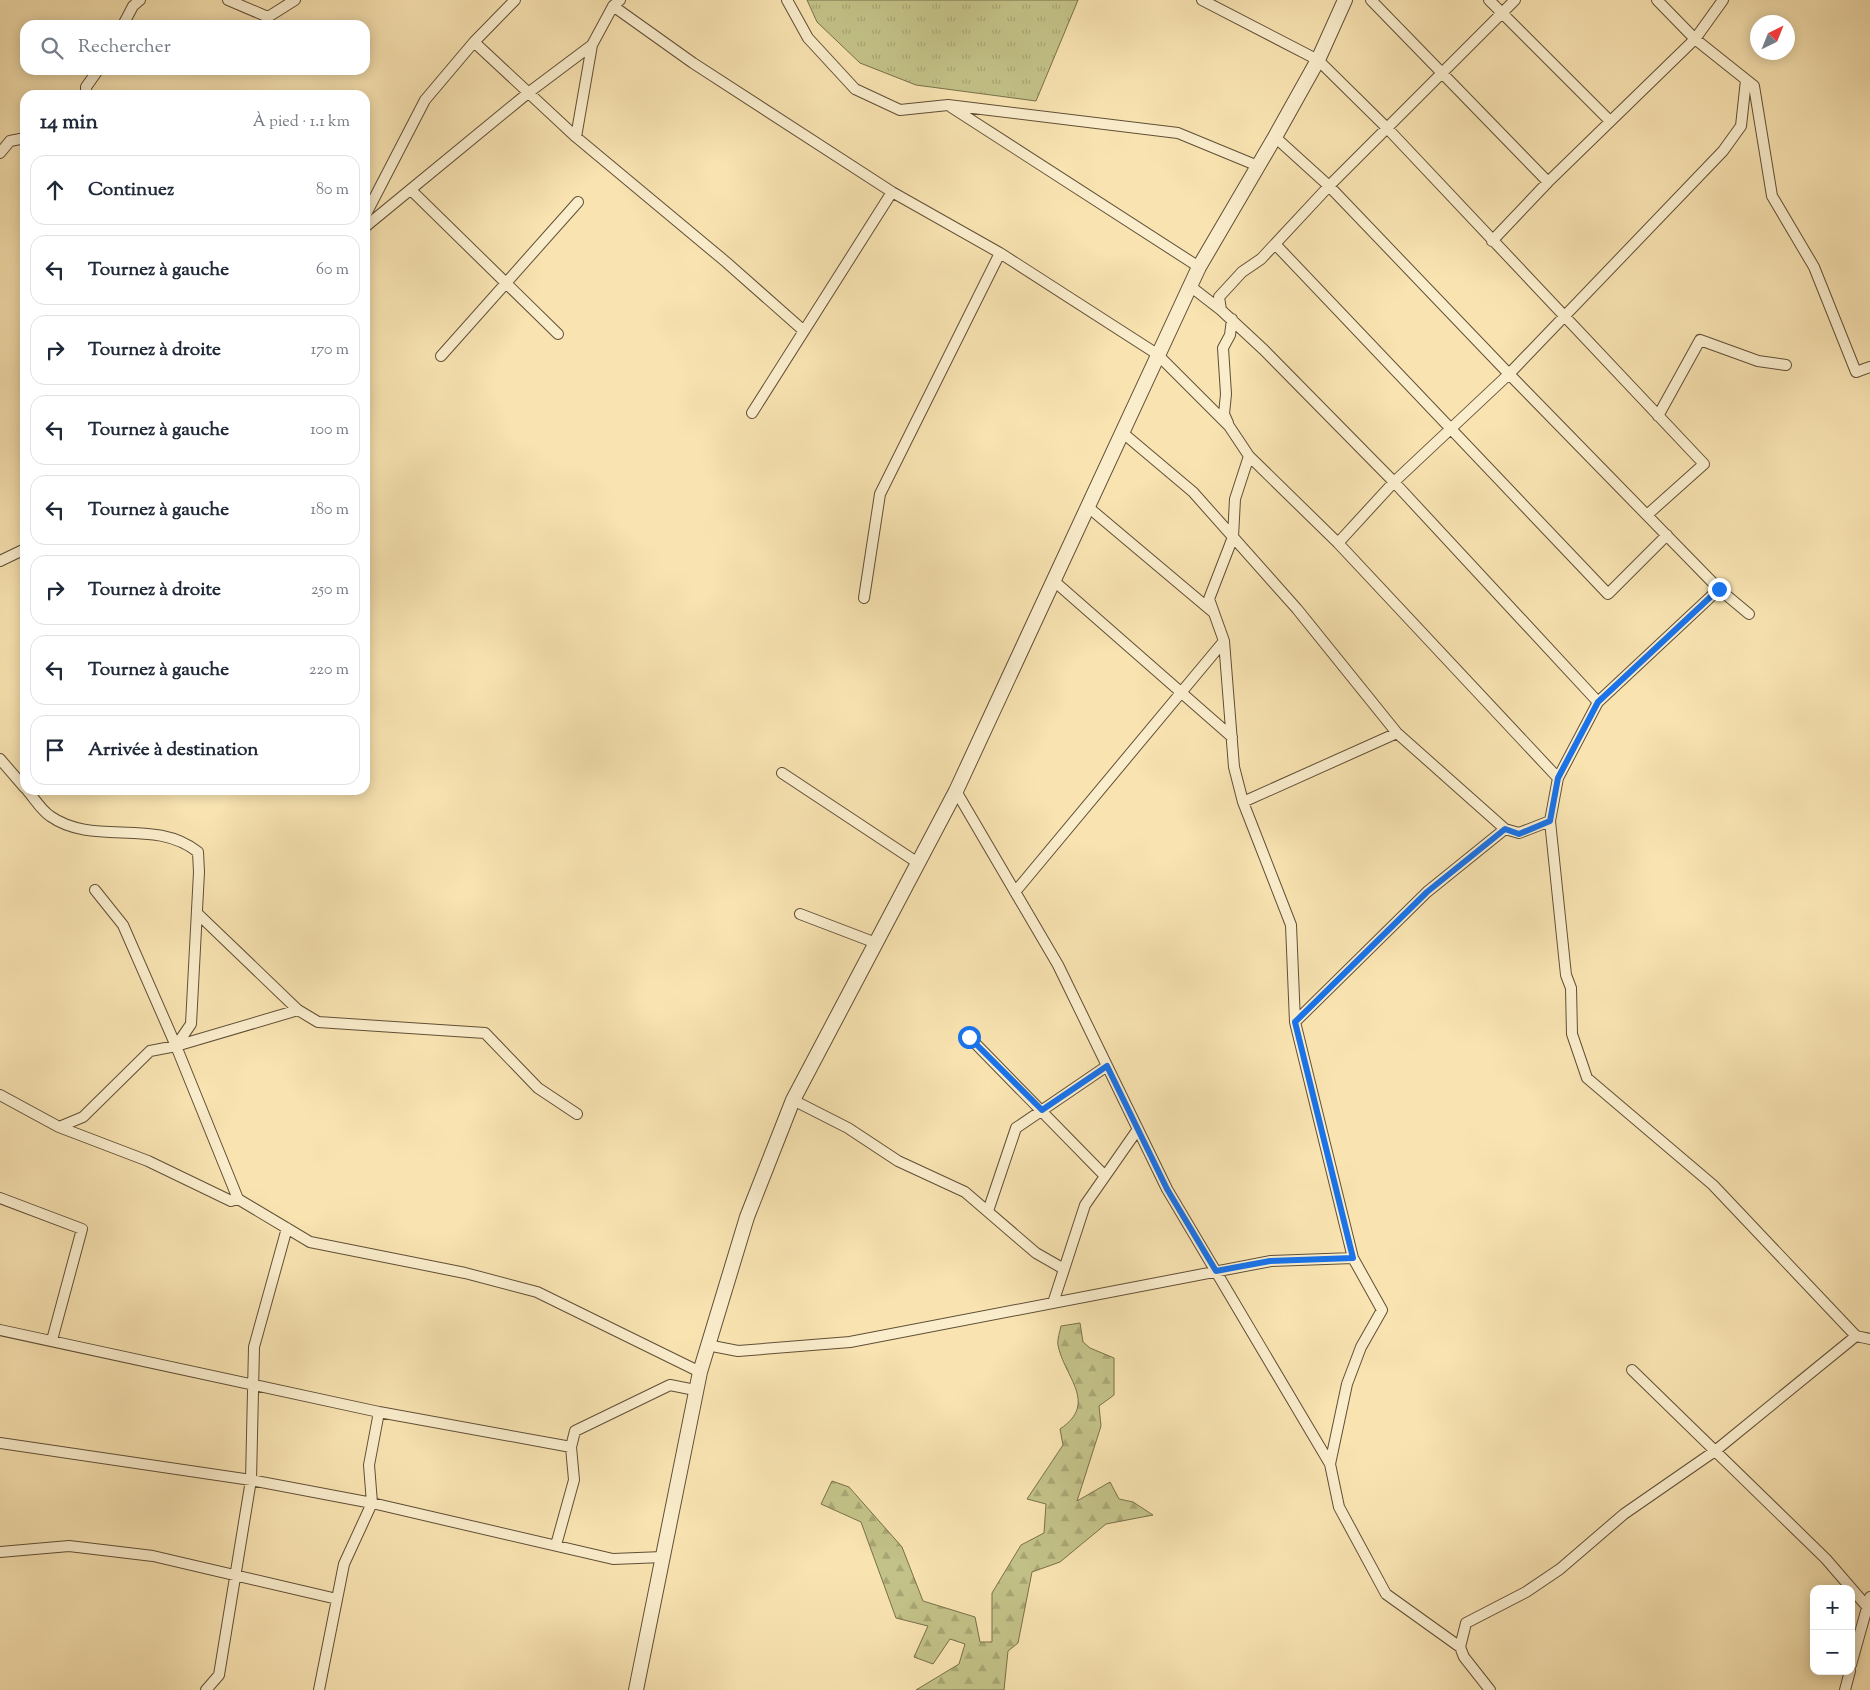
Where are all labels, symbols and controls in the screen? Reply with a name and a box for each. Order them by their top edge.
north arrow [1750,15,1795,60]
search box [20,20,370,75]
icon: search [38,34,66,62]
text: Rechercher [78,34,171,61]
text: 14 min [40,108,98,138]
text: À pied · 1.1 km [253,111,350,134]
icon: ahead [41,176,69,204]
text: Continuez [88,177,174,204]
text: 80 m [316,179,349,202]
icon: left [41,256,69,284]
text: Tournez à gauche [88,257,229,284]
text: 60 m [316,259,349,282]
icon: right [41,336,69,364]
text: Tournez à droite [88,337,221,364]
text: 170 m [311,339,349,362]
icon: left [41,416,69,444]
text: Tournez à gauche [88,417,229,444]
text: 100 m [310,419,349,442]
icon: left [41,496,69,524]
text: Tournez à gauche [88,497,229,524]
text: 180 m [310,499,349,522]
icon: right [41,576,69,604]
text: Tournez à droite [88,577,221,604]
route end [1708,578,1731,601]
text: 250 m [311,579,349,602]
icon: left [41,656,69,684]
text: Tournez à gauche [88,657,229,684]
text: 220 m [309,659,349,682]
icon: arrive [41,736,69,764]
text: Arrivée à destination [88,737,259,764]
route start [958,1026,981,1049]
map controls [1810,1585,1855,1675]
button: + [1810,1585,1855,1630]
button: − [1810,1630,1855,1675]

